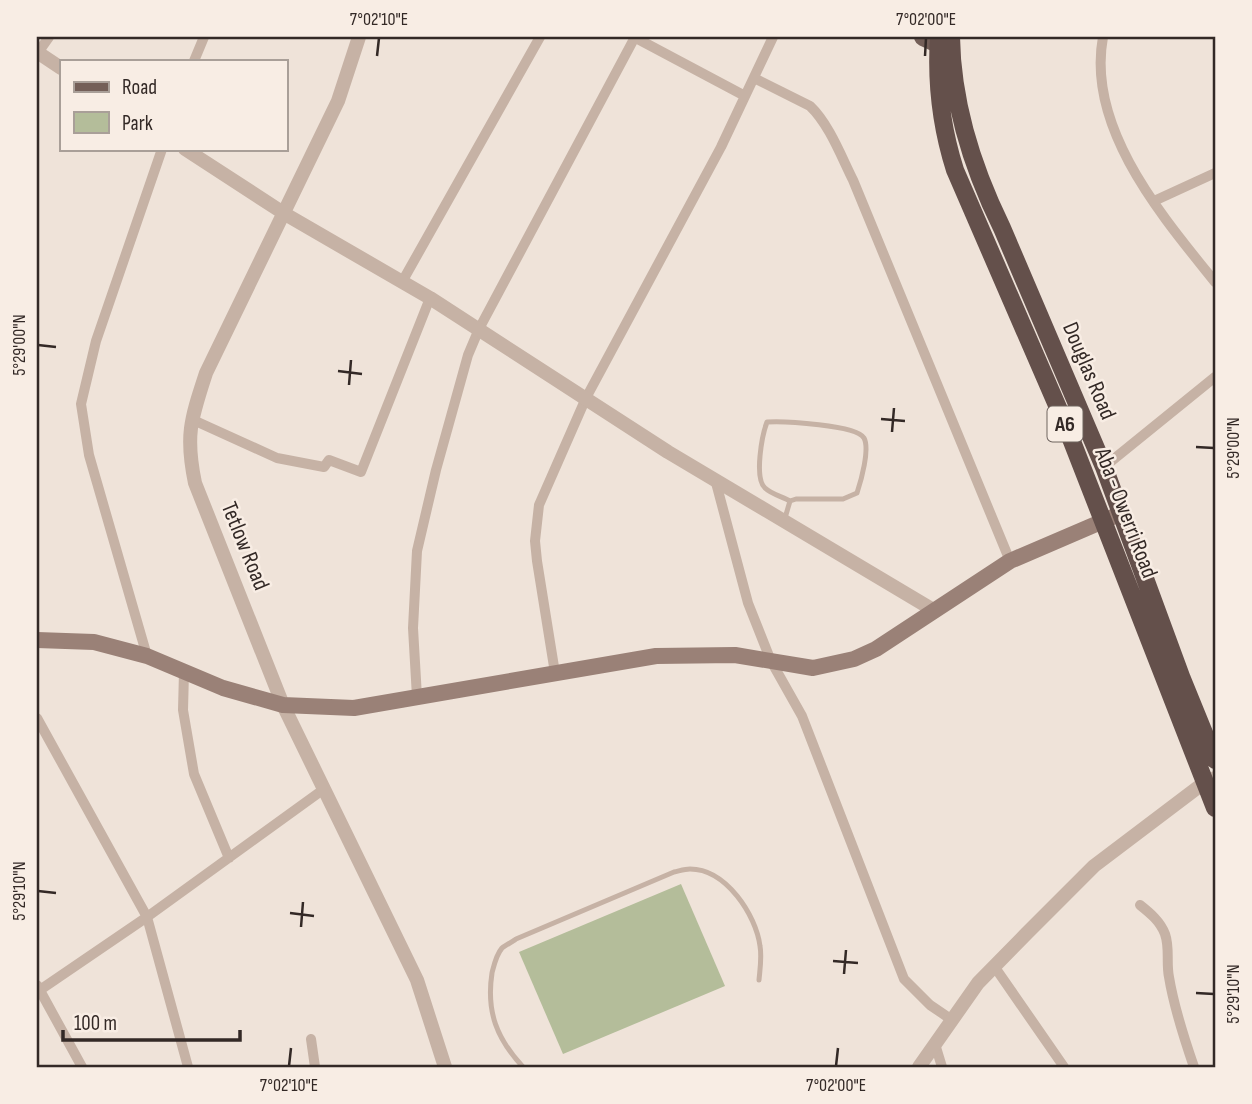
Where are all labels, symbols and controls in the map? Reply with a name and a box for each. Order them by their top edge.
text: 7°02'10"E [350,9,408,30]
text: 7°02'00"E [896,9,956,30]
legend [60,60,287,150]
text: Road [122,75,157,100]
text: Park [122,111,153,136]
text: 5°29'00"N [9,314,30,376]
street label: Douglas Road [1056,318,1122,424]
road number: A6 [1048,406,1082,442]
text: 5°29'00"N [1223,417,1244,479]
street label: Aba - Owerri Road [1088,443,1164,582]
street label: Tetlow Road [215,498,275,594]
text: 5°29'10"N [9,861,30,921]
text: 5°29'10"N [1223,964,1244,1024]
scale bar [63,999,240,1043]
text: 100 m [74,1011,117,1036]
text: 7°02'10"E [260,1075,318,1096]
text: 7°02'00"E [806,1075,866,1096]

